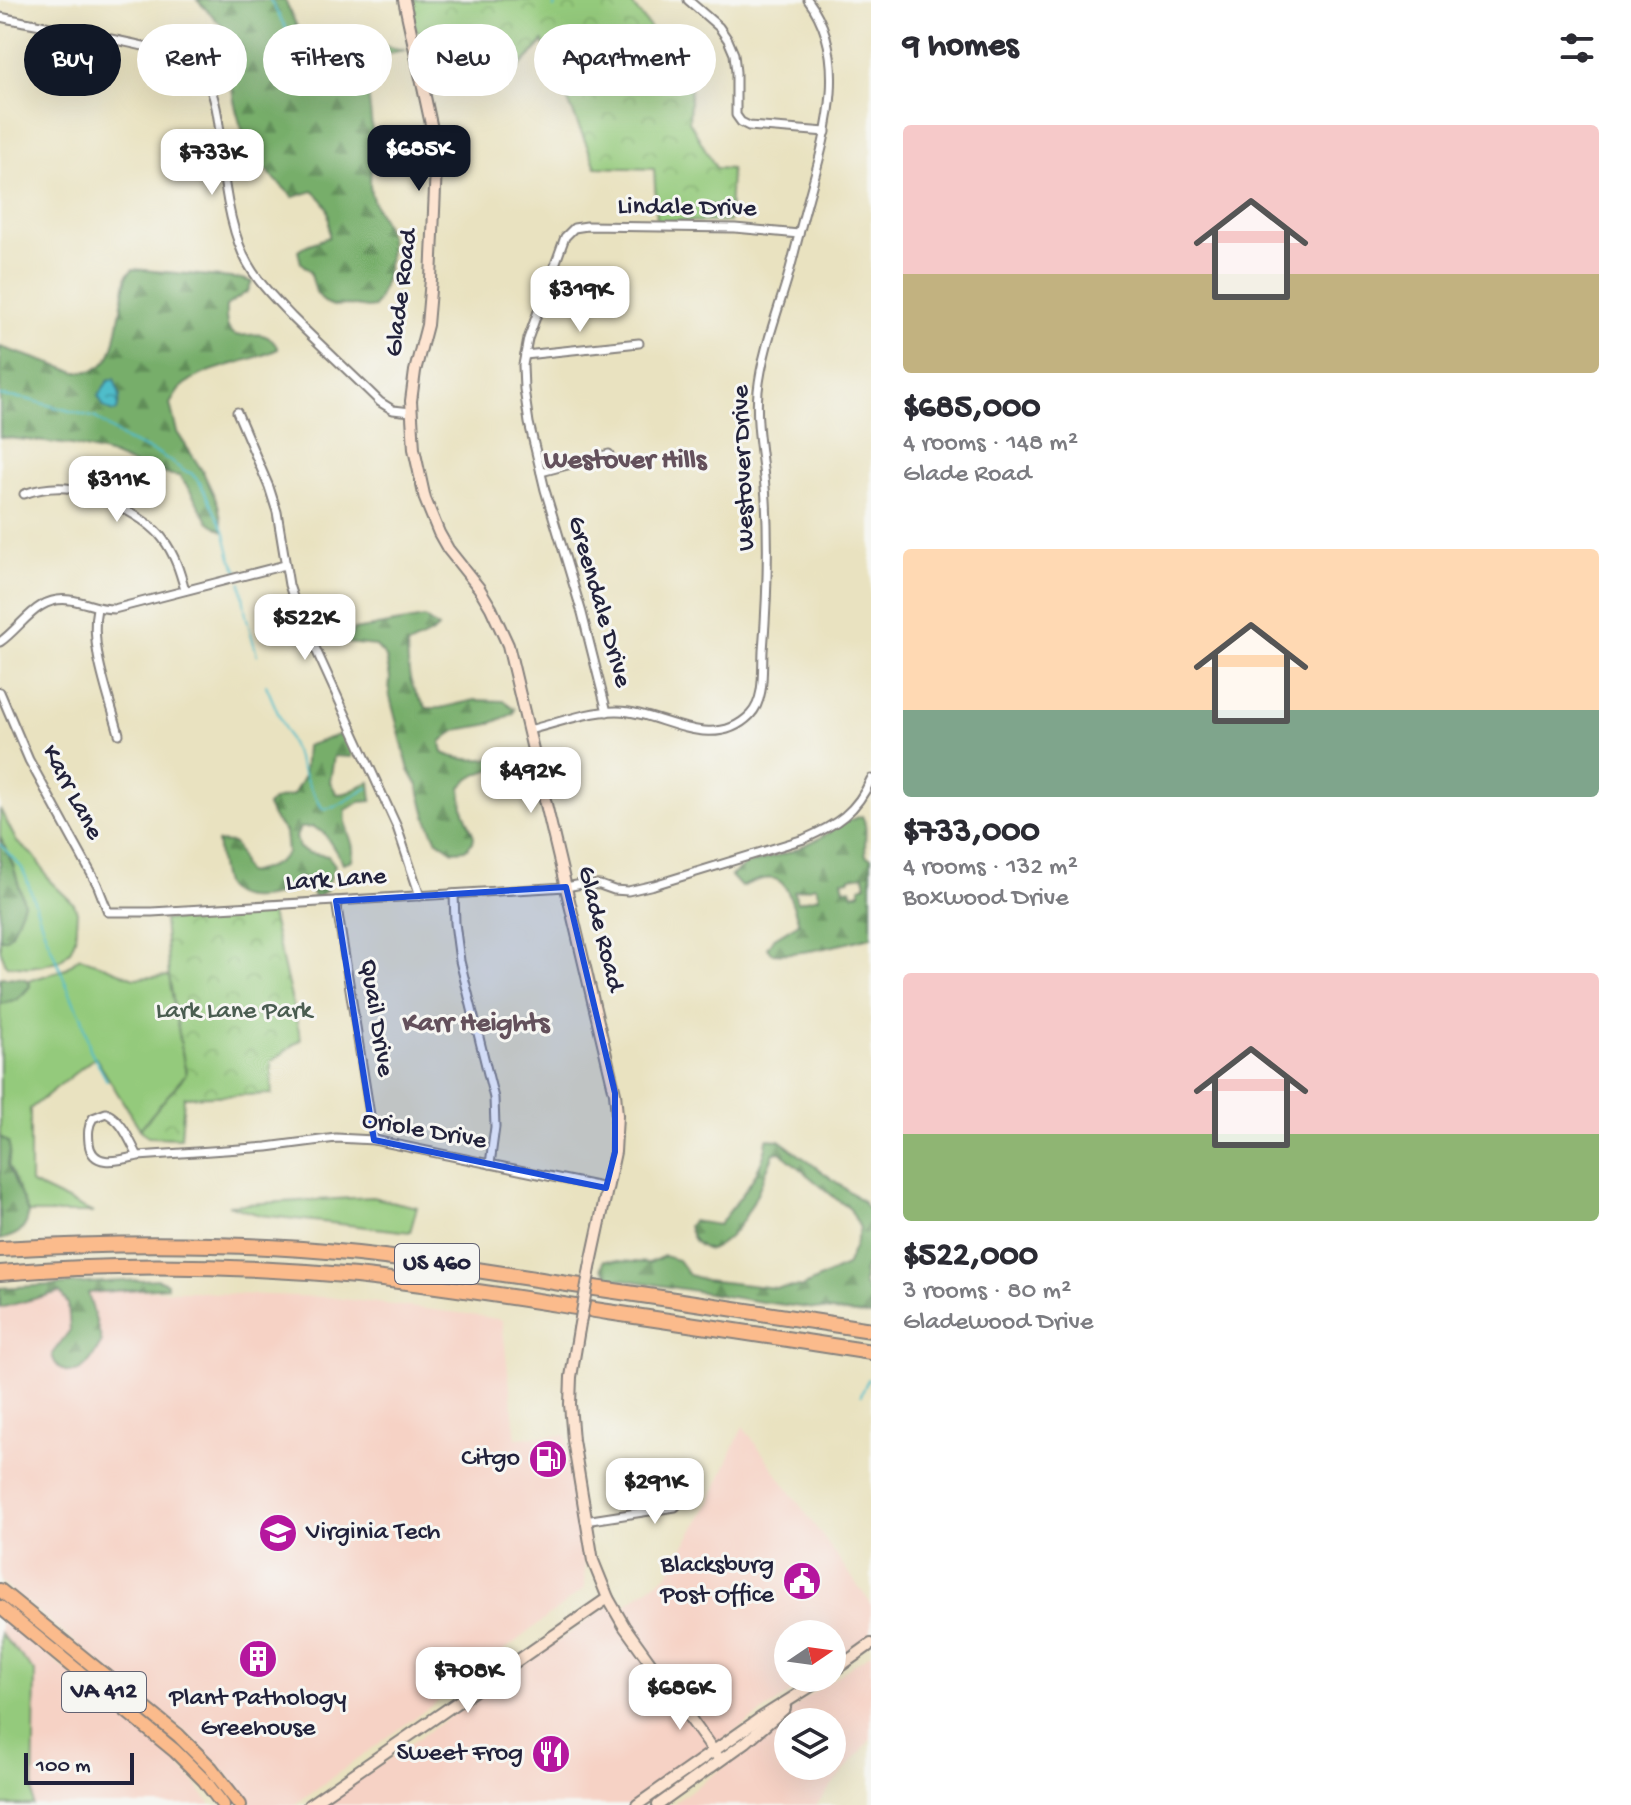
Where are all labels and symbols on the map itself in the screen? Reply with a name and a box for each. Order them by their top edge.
pin: $685K [363,125,475,193]
pin: $733K [156,129,268,197]
street label: Lindale Drive [617,192,757,226]
street label: Glade Road [380,226,426,358]
pin: $319K [524,266,636,334]
street label: Westover Drive [727,384,763,552]
district label: Westover Hills [543,445,708,478]
pin: $311K [61,456,173,524]
street label: Greendale Drive [559,513,637,692]
pin: $522K [249,594,361,662]
street label: Karr Lane [33,740,109,846]
pin: $492K [475,747,587,815]
street label: Lark Lane [285,862,388,900]
street label: Glade Road [568,863,630,997]
street label: Quail Drive [350,957,400,1079]
park label: Lark Lane Park [156,997,315,1028]
district label: Karr Heights [402,1008,551,1041]
street label: Oriole Drive [359,1106,489,1158]
road number: US 460 [395,1244,479,1284]
fuel station icon: Citgo [527,1438,569,1480]
place label: Citgo [461,1444,520,1475]
pin: $291K [599,1458,711,1526]
school or university icon: Virginia Tech [257,1512,299,1554]
place label: Virginia Tech [305,1518,441,1549]
place label: Blacksburg Post Office [659,1551,775,1612]
public building icon: Blacksburg Post Office [781,1560,823,1602]
north arrow [774,1620,846,1692]
building icon: Plant Pathology Greehouse [237,1638,279,1680]
pin: $708K [412,1647,524,1715]
pin: $686K [624,1664,736,1732]
road number: VA 412 [62,1672,146,1712]
place label: Plant Pathology Greehouse [168,1684,347,1745]
restaurant icon: Sweet Frog [530,1733,572,1775]
place label: Sweet Frog [396,1739,523,1770]
scale bar [24,1749,134,1785]

